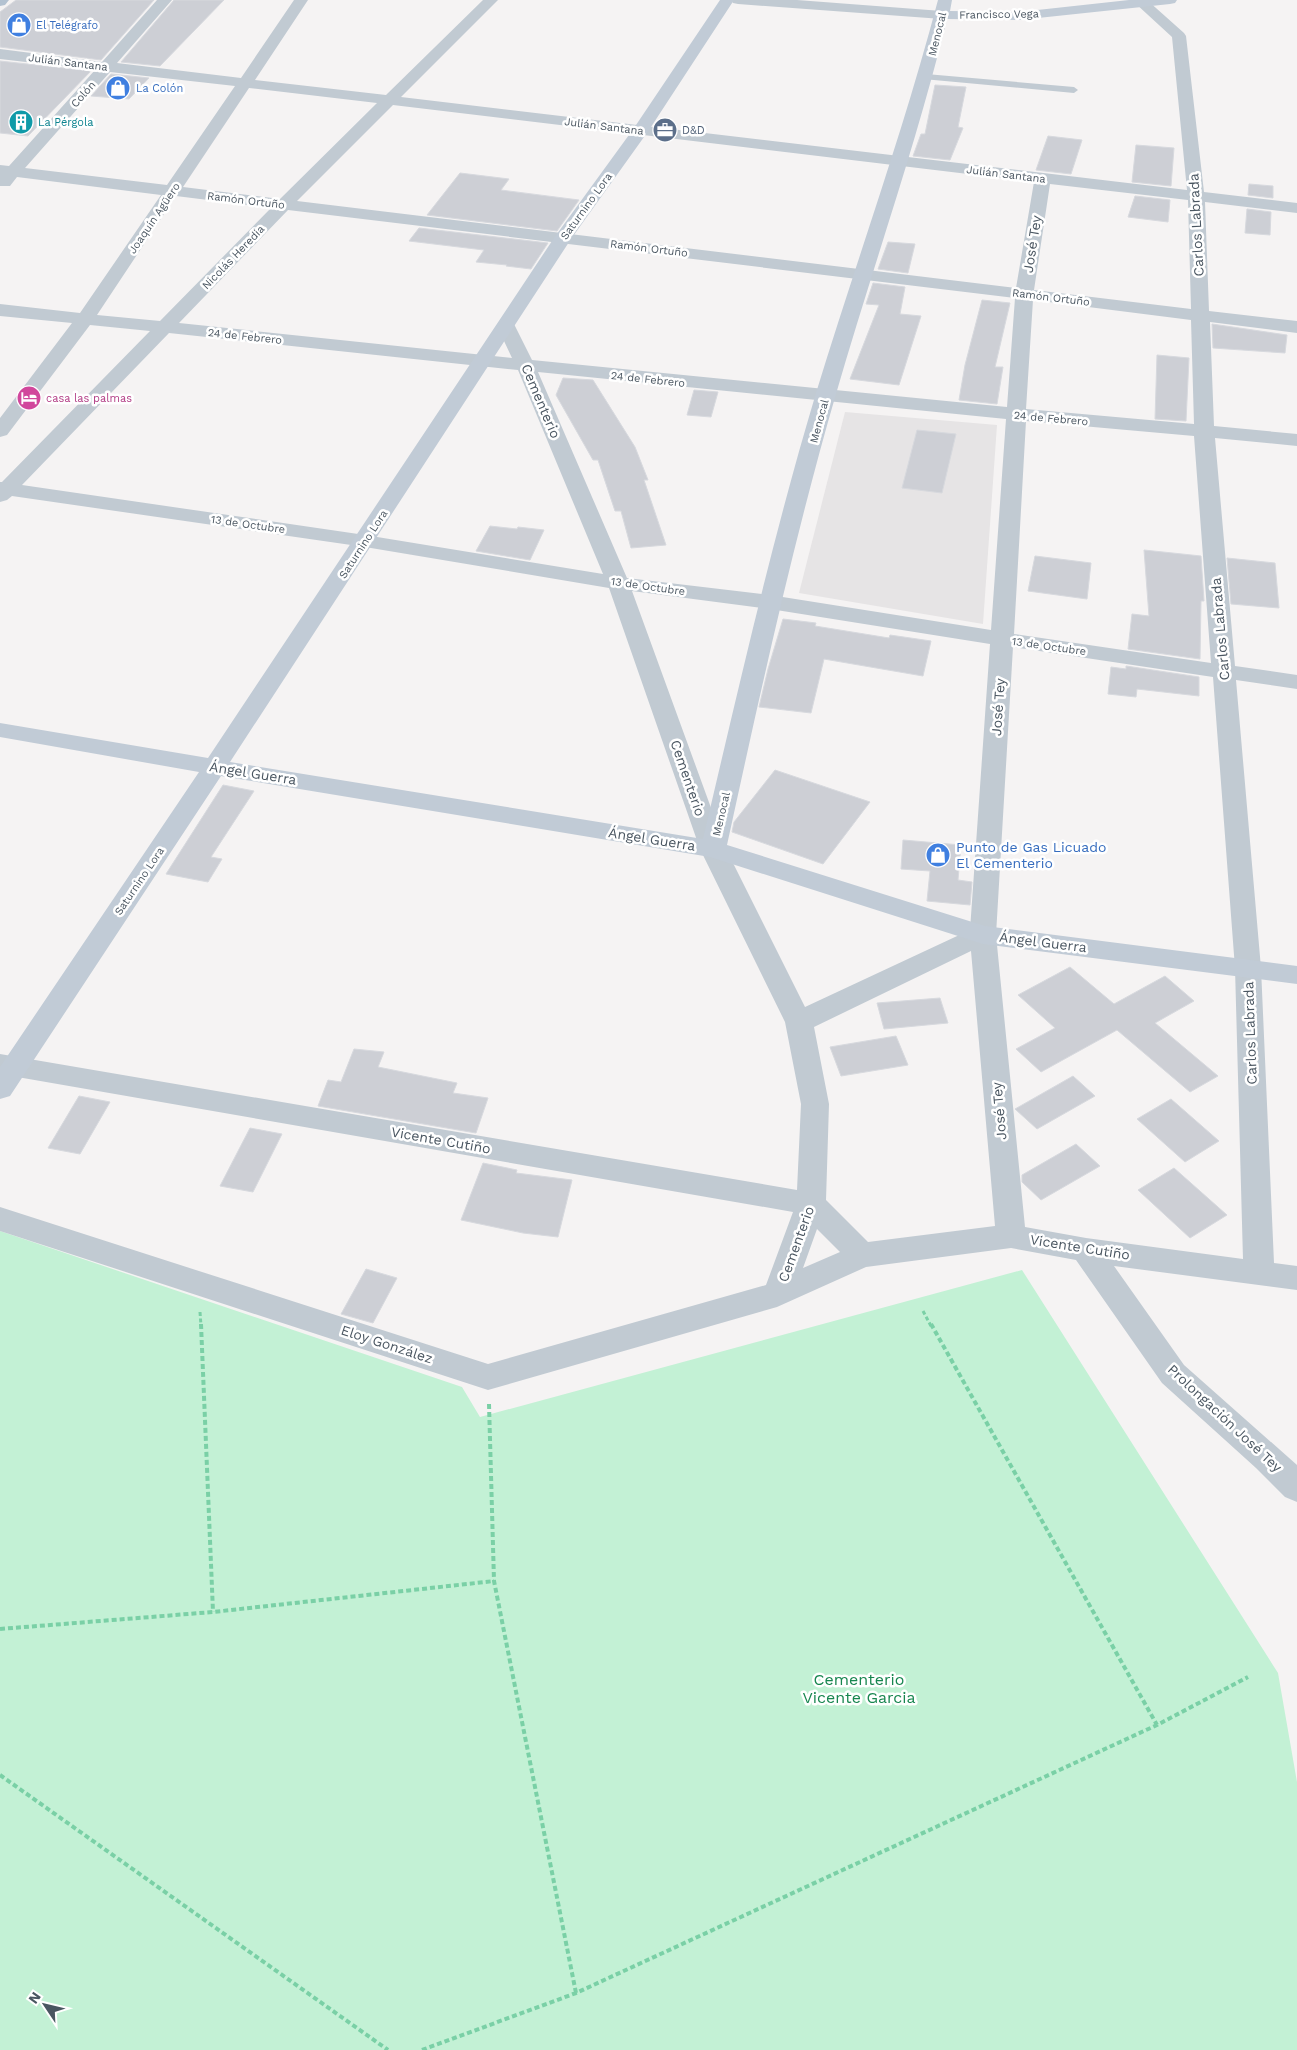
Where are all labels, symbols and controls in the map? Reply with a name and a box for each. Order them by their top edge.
street label: Francisco Vega [959,7,1039,22]
street label: Menocal [926,10,949,57]
shop icon: El Telégrafo [6,12,32,38]
place label: El Telégrafo [36,19,98,32]
street label: Julián Santana [28,51,108,74]
shop icon: La Colón [105,75,131,101]
street label: Colón [68,78,99,110]
place label: La Colón [136,82,183,95]
building icon: La Pérgola [8,109,34,135]
street label: Julián Santana [564,115,644,138]
place label: La Pérgola [38,116,94,129]
office icon: D&D [652,117,678,143]
place label: D&D [682,124,705,137]
street label: Julián Santana [966,163,1046,186]
street label: Saturnino Lora [558,170,615,242]
street label: Carlos Labrada [1185,173,1207,277]
street label: Joaquín Agüero [126,180,183,256]
street label: Ramón Ortuño [206,189,286,212]
street label: José Tey [1020,213,1045,274]
street label: Nicolás Heredia [200,223,267,292]
street label: Ramón Ortuño [609,237,689,260]
street label: Ramón Ortuño [1011,286,1091,309]
street label: 24 de Febrero [207,326,283,347]
street label: Cementerio [518,361,564,441]
street label: 24 de Febrero [610,369,686,390]
hotel icon: casa las palmas [16,385,42,411]
place label: casa las palmas [46,392,132,405]
street label: Menocal [807,397,832,444]
street label: 24 de Febrero [1013,409,1089,428]
street label: Saturnino Lora [336,507,390,581]
street label: 13 de Octubre [210,513,286,536]
street label: 13 de Octubre [610,575,686,598]
street label: Carlos Labrada [1208,577,1232,681]
street label: 13 de Octubre [1011,635,1087,658]
street label: José Tey [988,677,1008,736]
street label: Cementerio [668,738,708,818]
street label: Ángel Guerra [208,758,298,788]
street label: Menocal [710,790,733,837]
street label: Ángel Guerra [607,824,697,854]
place label: Punto de Gas Licuado El Cementerio [956,839,1106,871]
shop icon: Punto de Gas Licuado El Cementerio [925,842,951,868]
street label: Saturnino Lora [112,845,167,918]
street label: Ángel Guerra [998,929,1088,955]
street label: Carlos Labrada [1240,981,1260,1085]
street label: José Tey [988,1081,1009,1141]
street label: Vicente Cutiño [390,1123,492,1157]
street label: Cementerio [775,1204,817,1284]
street label: Vicente Cutiño [1029,1231,1131,1263]
street label: Eloy González [339,1322,435,1366]
street label: Prolongación José Tey [1165,1361,1286,1476]
park label: Cementerio Vicente Garcia [802,1670,916,1707]
north arrow [20,1980,70,2030]
text: N [25,1989,44,2006]

